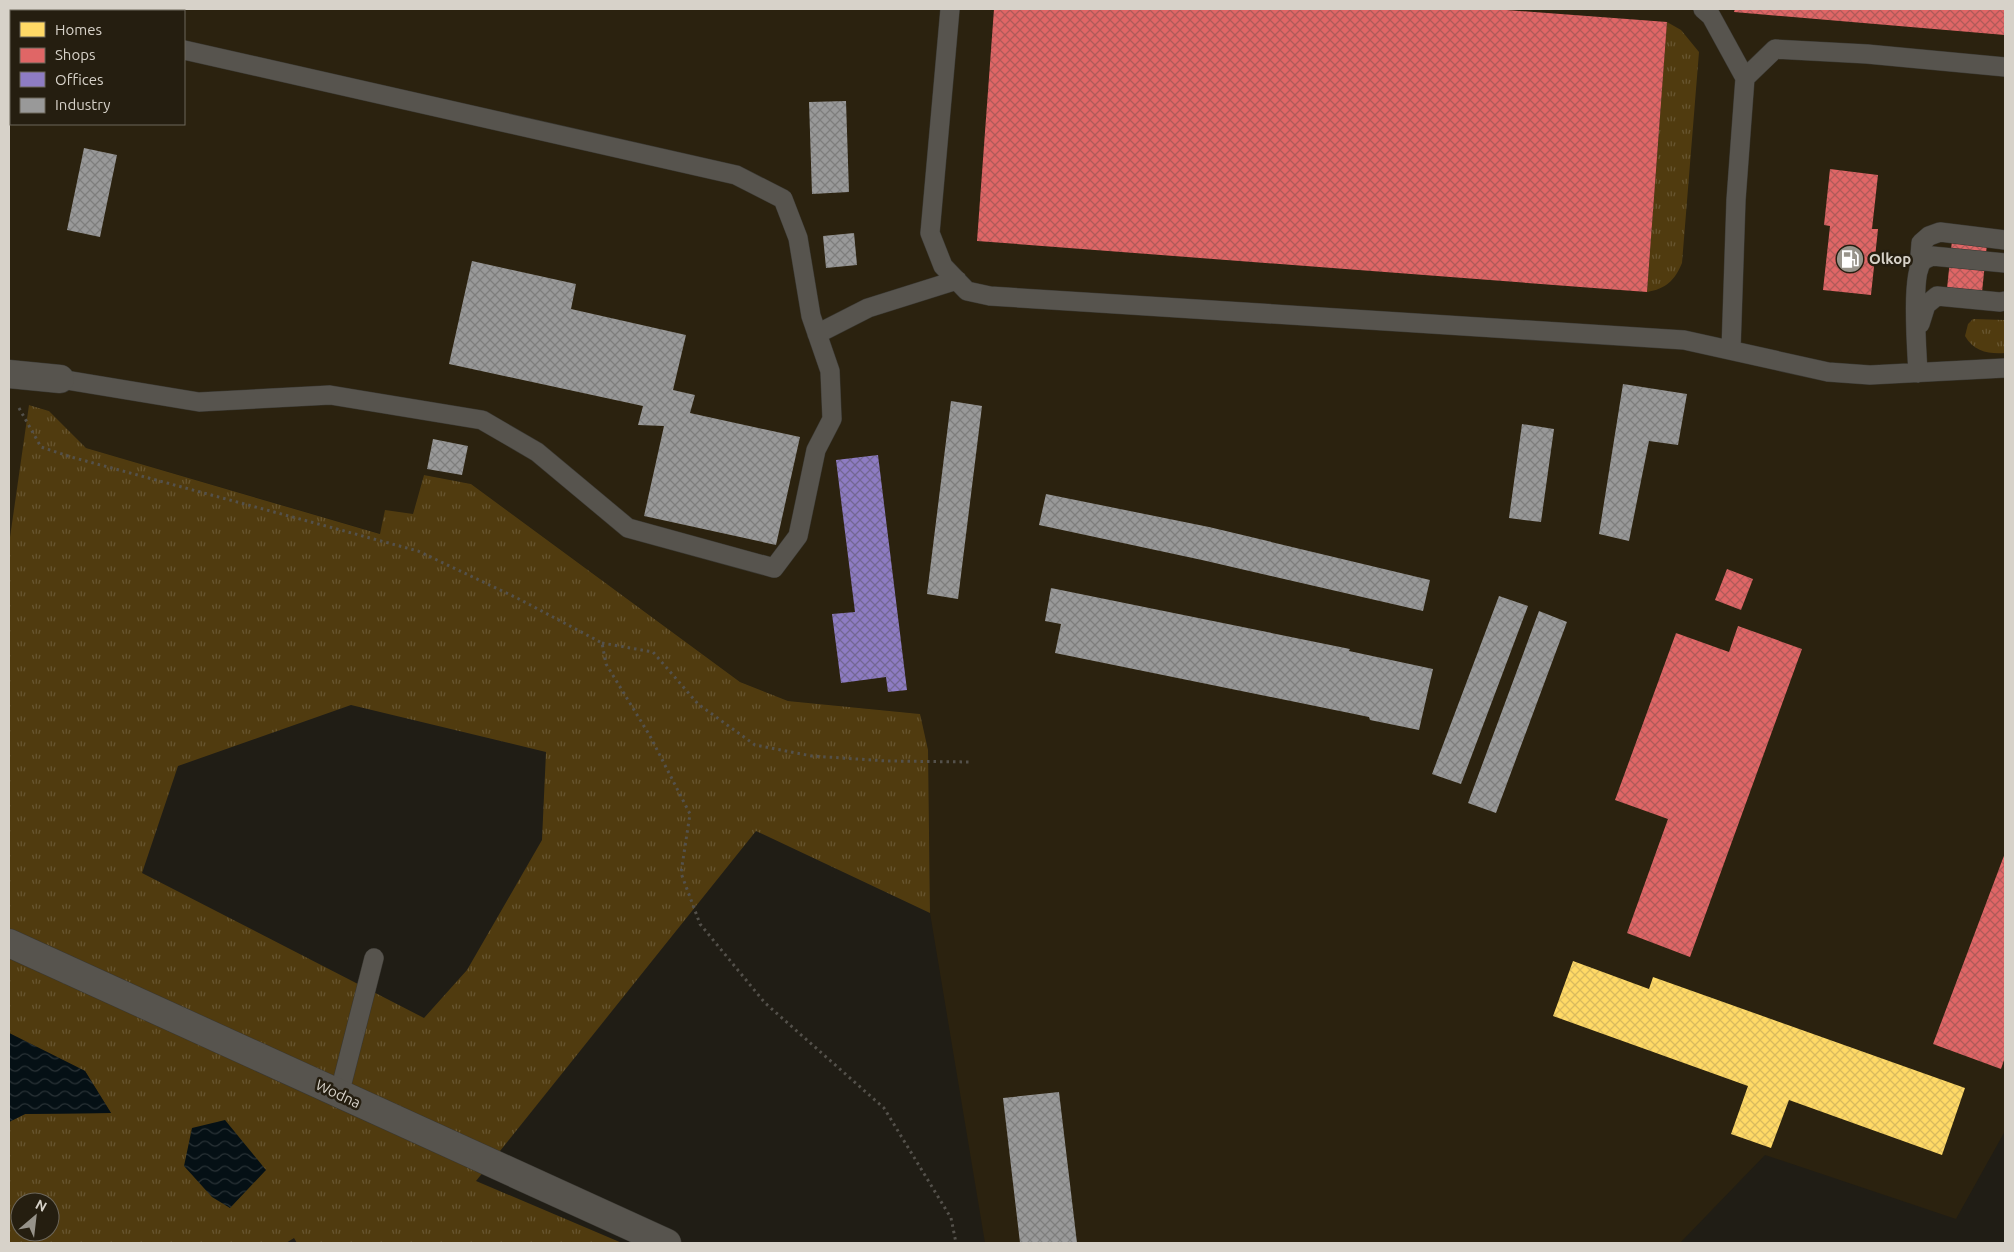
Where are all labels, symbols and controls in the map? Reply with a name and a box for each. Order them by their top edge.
legend [10,10,185,125]
text: Homes [55,21,102,38]
text: Shops [55,46,96,63]
text: Offices [55,71,103,88]
text: Industry [55,96,110,113]
fuel station icon: Olkop [1835,244,1865,274]
place label: Olkop [1869,250,1911,267]
street label: Wodna [313,1076,363,1111]
north arrow [10,1192,60,1242]
text: N [33,1196,49,1215]

